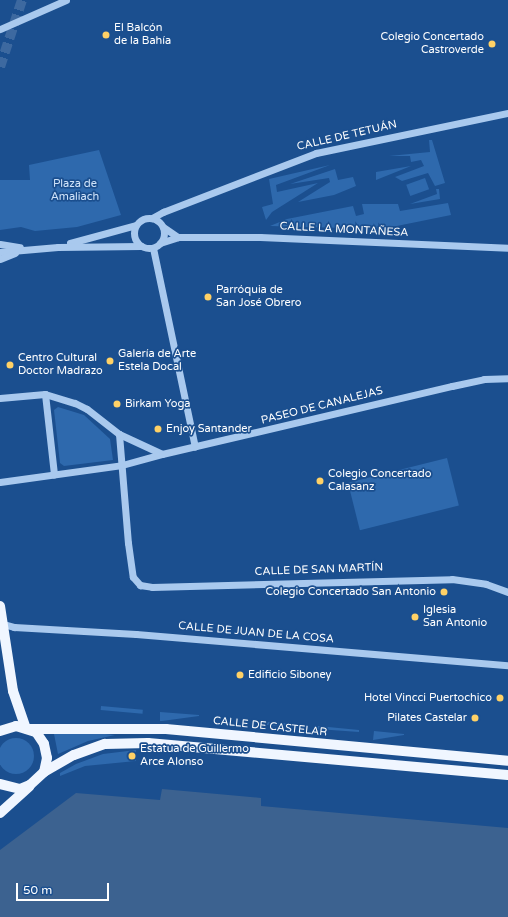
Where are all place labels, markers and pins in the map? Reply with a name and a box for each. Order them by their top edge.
place label: El Balcón de la Bahía [114,22,171,48]
marker: El Balcón de la Bahía [101,30,111,40]
place label: Colegio Concertado Castroverde [381,31,484,57]
marker: Colegio Concertado Castroverde [487,39,497,49]
place label: Parróquia de San José Obrero [216,284,301,310]
marker: Parróquia de San José Obrero [203,292,213,302]
place label: Galería de Arte Estela Docal [118,348,196,374]
place label: Centro Cultural Doctor Madrazo [18,352,103,378]
marker: Galería de Arte Estela Docal [105,356,115,366]
marker: Centro Cultural Doctor Madrazo [5,360,15,370]
place label: Birkam Yoga [125,397,191,411]
marker: Birkam Yoga [112,399,122,409]
place label: Enjoy Santander [166,422,252,436]
marker: Enjoy Santander [153,424,163,434]
place label: Colegio Concertado Calasanz [328,468,431,494]
marker: Colegio Concertado Calasanz [315,476,325,486]
place label: Colegio Concertado San Antonio [266,585,436,599]
marker: Colegio Concertado San Antonio [439,587,449,597]
place label: Iglesia San Antonio [423,604,487,630]
marker: Iglesia San Antonio [410,612,420,622]
place label: Edificio Siboney [248,668,332,682]
marker: Edificio Siboney [235,670,245,680]
place label: Hotel Vincci Puertochico [364,691,492,705]
marker: Hotel Vincci Puertochico [495,693,505,703]
place label: Pilates Castelar [387,711,467,725]
marker: Pilates Castelar [470,713,480,723]
place label: Estatua de Guillermo Arce Alonso [140,743,249,769]
marker: Estatua de Guillermo Arce Alonso [127,751,137,761]

